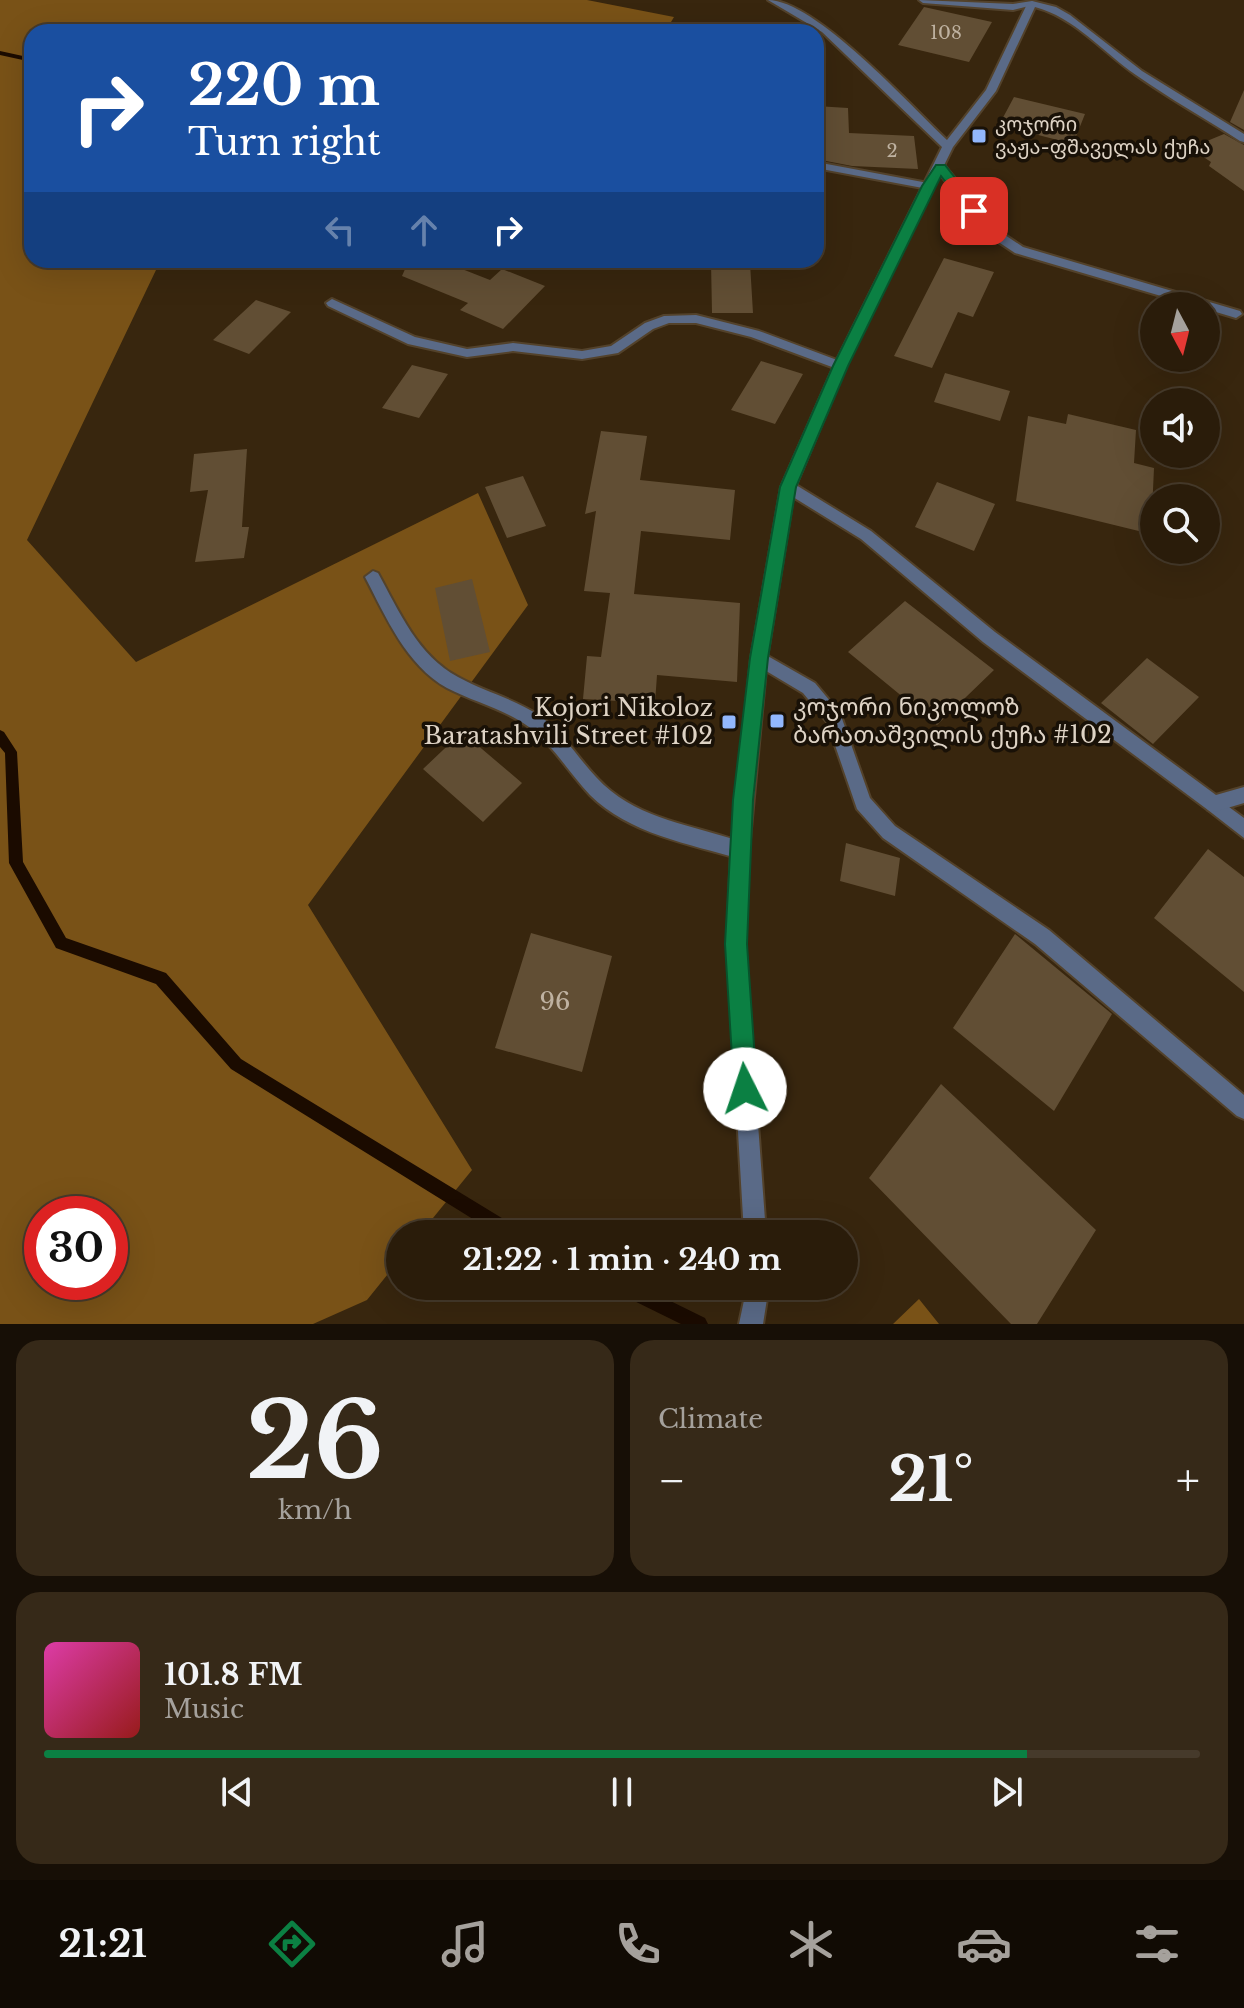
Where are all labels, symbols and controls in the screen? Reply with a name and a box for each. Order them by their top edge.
house number: 108 [930,22,962,44]
text: 220 m [188,51,380,120]
icon: right [56,56,160,160]
place label: კოჯორი ვაჟა-ფშაველას ქუჩა [995,112,1210,160]
text: Turn right [188,120,381,165]
marker: კოჯორი ვაჟა-ფშაველას ქუჩა [970,127,988,145]
house number: 2 [886,140,898,162]
pin [940,177,1008,245]
icon: arrive [952,189,996,233]
icon: left [318,208,362,252]
icon: ahead [402,208,446,252]
icon: right [486,208,530,252]
north arrow [1140,292,1220,372]
map controls [1140,292,1220,564]
button: sound [1140,388,1220,468]
button: search [1140,484,1220,564]
place label: კოჯორი ნიკოლოზ ბარათაშვილის ქუჩა #102 [793,692,1112,749]
place label: Kojori Nikoloz Baratashvili Street #102 [424,693,713,750]
marker: კოჯორი ნიკოლოზ ბარათაშვილის ქუჩა #102 [768,712,786,730]
marker: Kojori Nikoloz Baratashvili Street #102 [720,713,738,731]
house number: 96 [540,987,570,1016]
position arrow [703,1047,787,1131]
speed limit sign: 30 [24,1196,128,1300]
text: 21:22 · 1 min · 240 m [462,1241,782,1278]
text: 26 [246,1377,384,1506]
text: Climate [658,1403,763,1435]
text: 21° [888,1443,973,1517]
text: − [658,1453,686,1508]
text: + [1176,1453,1200,1508]
text: km/h [278,1494,352,1526]
text: 101.8 FM [164,1656,303,1693]
text: Music [164,1693,244,1725]
icon: previous [215,1770,259,1814]
icon: pause [600,1770,644,1814]
icon: next [985,1770,1029,1814]
icon: directions [264,1916,320,1972]
icon: music [437,1916,493,1972]
icon: phone [610,1916,666,1972]
icon: climate [783,1916,839,1972]
icon: car [956,1916,1012,1972]
icon: filters [1129,1916,1185,1972]
text: 21:21 [59,1922,147,1967]

